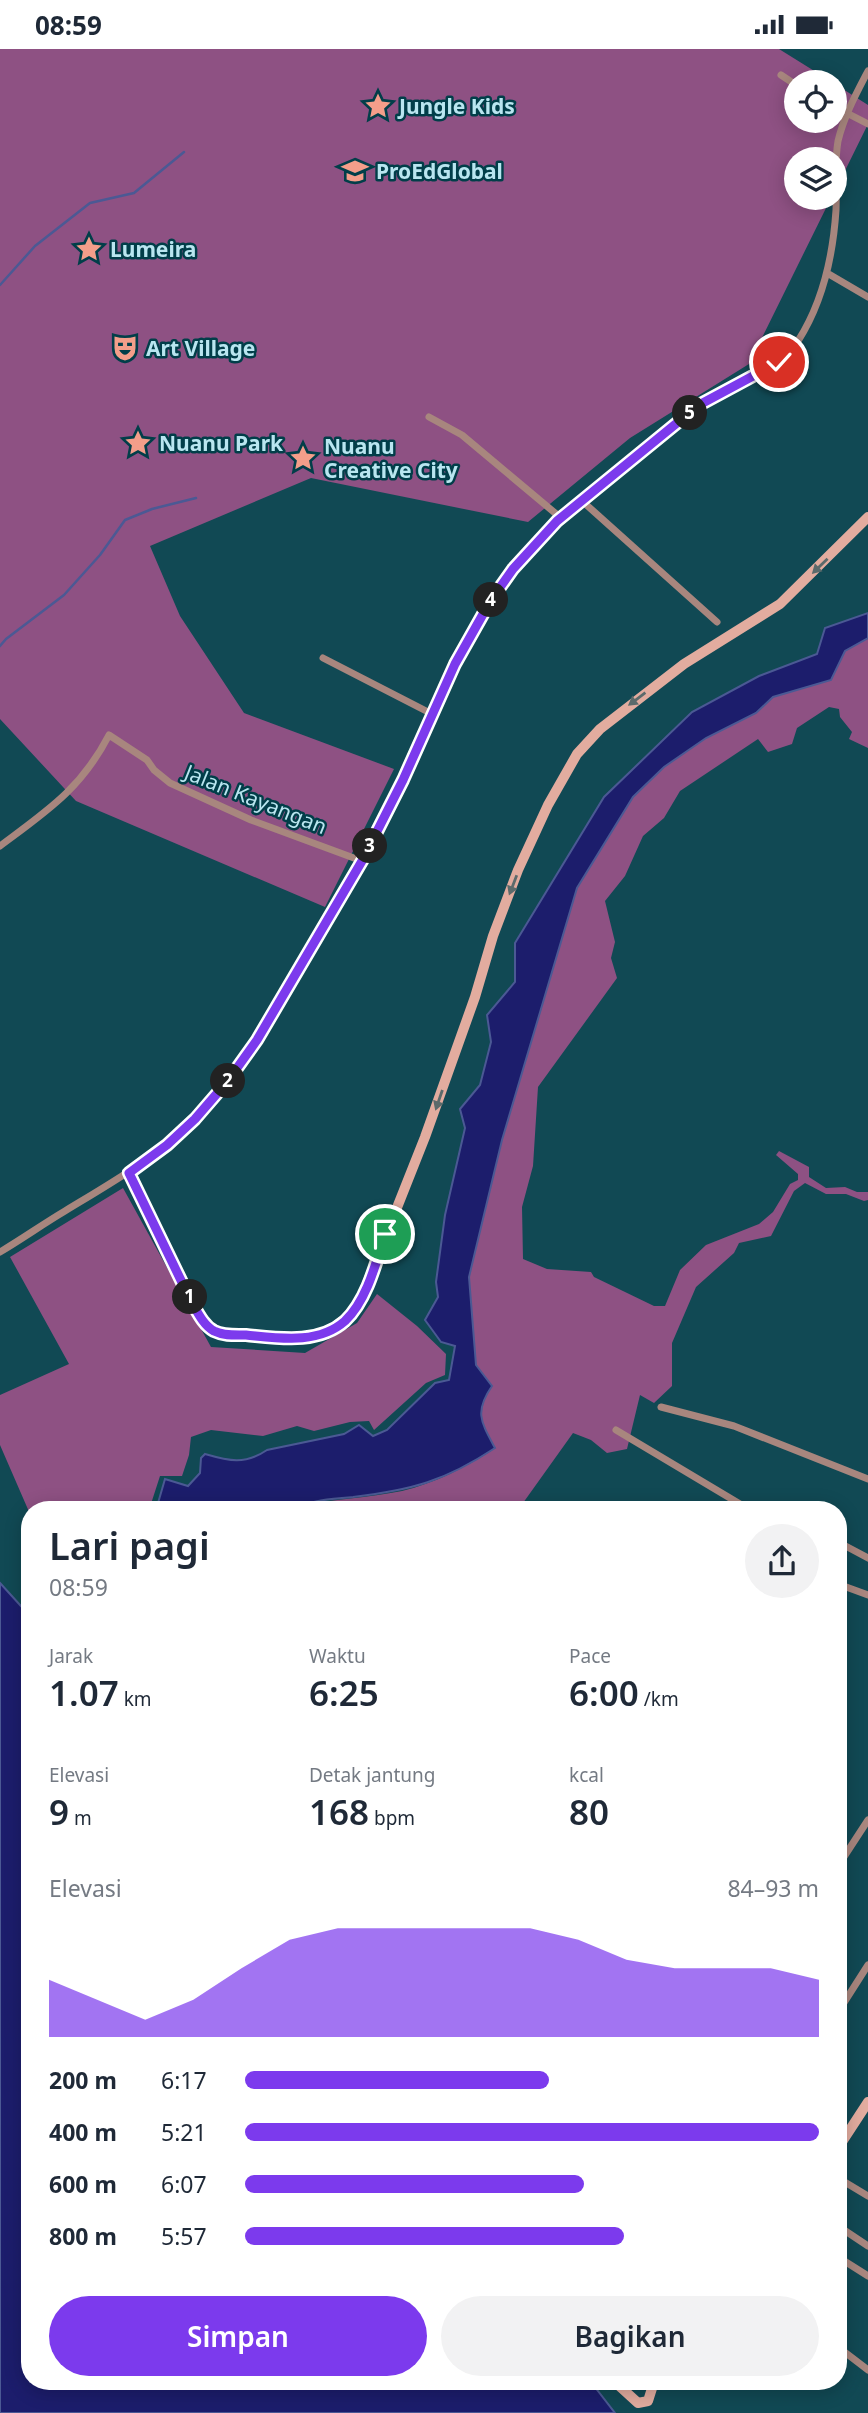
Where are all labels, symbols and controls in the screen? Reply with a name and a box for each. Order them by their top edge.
text: 08:59 [35,7,102,43]
map controls [784,70,847,210]
button: locate [784,70,847,133]
place icon: Jungle Kids [363,91,393,121]
place label: Jungle Kids [397,92,515,120]
button: layers [784,147,847,210]
school or university icon: ProEdGlobal [340,156,370,186]
place label: ProEdGlobal [376,157,503,185]
place icon: Lumeira [74,234,104,264]
place label: Lumeira [110,235,196,263]
pin [749,332,809,392]
theatre icon: Art Village [110,333,140,363]
place label: Art Village [146,334,255,362]
icon: check [760,343,798,381]
pin: 5 [672,395,708,431]
text: 5 [684,399,695,425]
place icon: Nuanu Park [123,428,153,458]
place label: Nuanu Park [159,429,284,457]
place label: Nuanu Creative City [324,432,458,484]
place icon: Nuanu Creative City [288,443,318,473]
one-way arrow [812,557,829,574]
pin: 4 [474,583,508,617]
text: 4 [485,586,496,612]
one-way arrow [629,692,647,707]
street label: Jalan Kayangan [179,757,331,840]
pin: 3 [352,829,388,863]
text: 3 [364,832,375,858]
one-way arrow [507,874,518,895]
pin: 2 [210,1063,246,1099]
text: 2 [222,1067,233,1093]
one-way arrow [433,1089,444,1110]
pin [355,1204,415,1264]
icon: arrive [366,1215,404,1253]
pin: 1 [172,1279,208,1315]
text: 1 [184,1283,195,1309]
text: Lari pagi [49,1519,210,1571]
button: share [745,1524,819,1598]
text: 08:59 [49,1571,108,1603]
text: Jarak [49,1643,93,1669]
text: Waktu [309,1643,366,1669]
text: Pace [569,1643,611,1669]
text: 1.07 [49,1669,119,1716]
text: 6:25 [309,1669,379,1716]
text: 6:00 [569,1669,639,1716]
text: km [119,1686,152,1712]
text: /km [639,1686,679,1712]
text: Elevasi [49,1762,109,1788]
text: Detak jantung [309,1762,436,1788]
text: kcal [569,1762,604,1788]
text: 9 [49,1788,69,1835]
text: 168 [309,1788,369,1835]
text: 80 [569,1788,609,1835]
text: m [69,1805,92,1831]
text: bpm [369,1805,415,1831]
text: Elevasi [49,1872,122,1904]
text: 84–93 m [727,1872,819,1904]
text: 200 m [49,2064,117,2096]
text: 6:17 [161,2064,207,2096]
text: 400 m [49,2116,117,2148]
text: 5:21 [161,2116,207,2148]
text: 600 m [49,2168,117,2200]
text: 6:07 [161,2168,207,2200]
text: 800 m [49,2220,117,2252]
text: 5:57 [161,2220,207,2252]
button: Simpan [49,2296,427,2376]
button: Bagikan [441,2296,819,2376]

